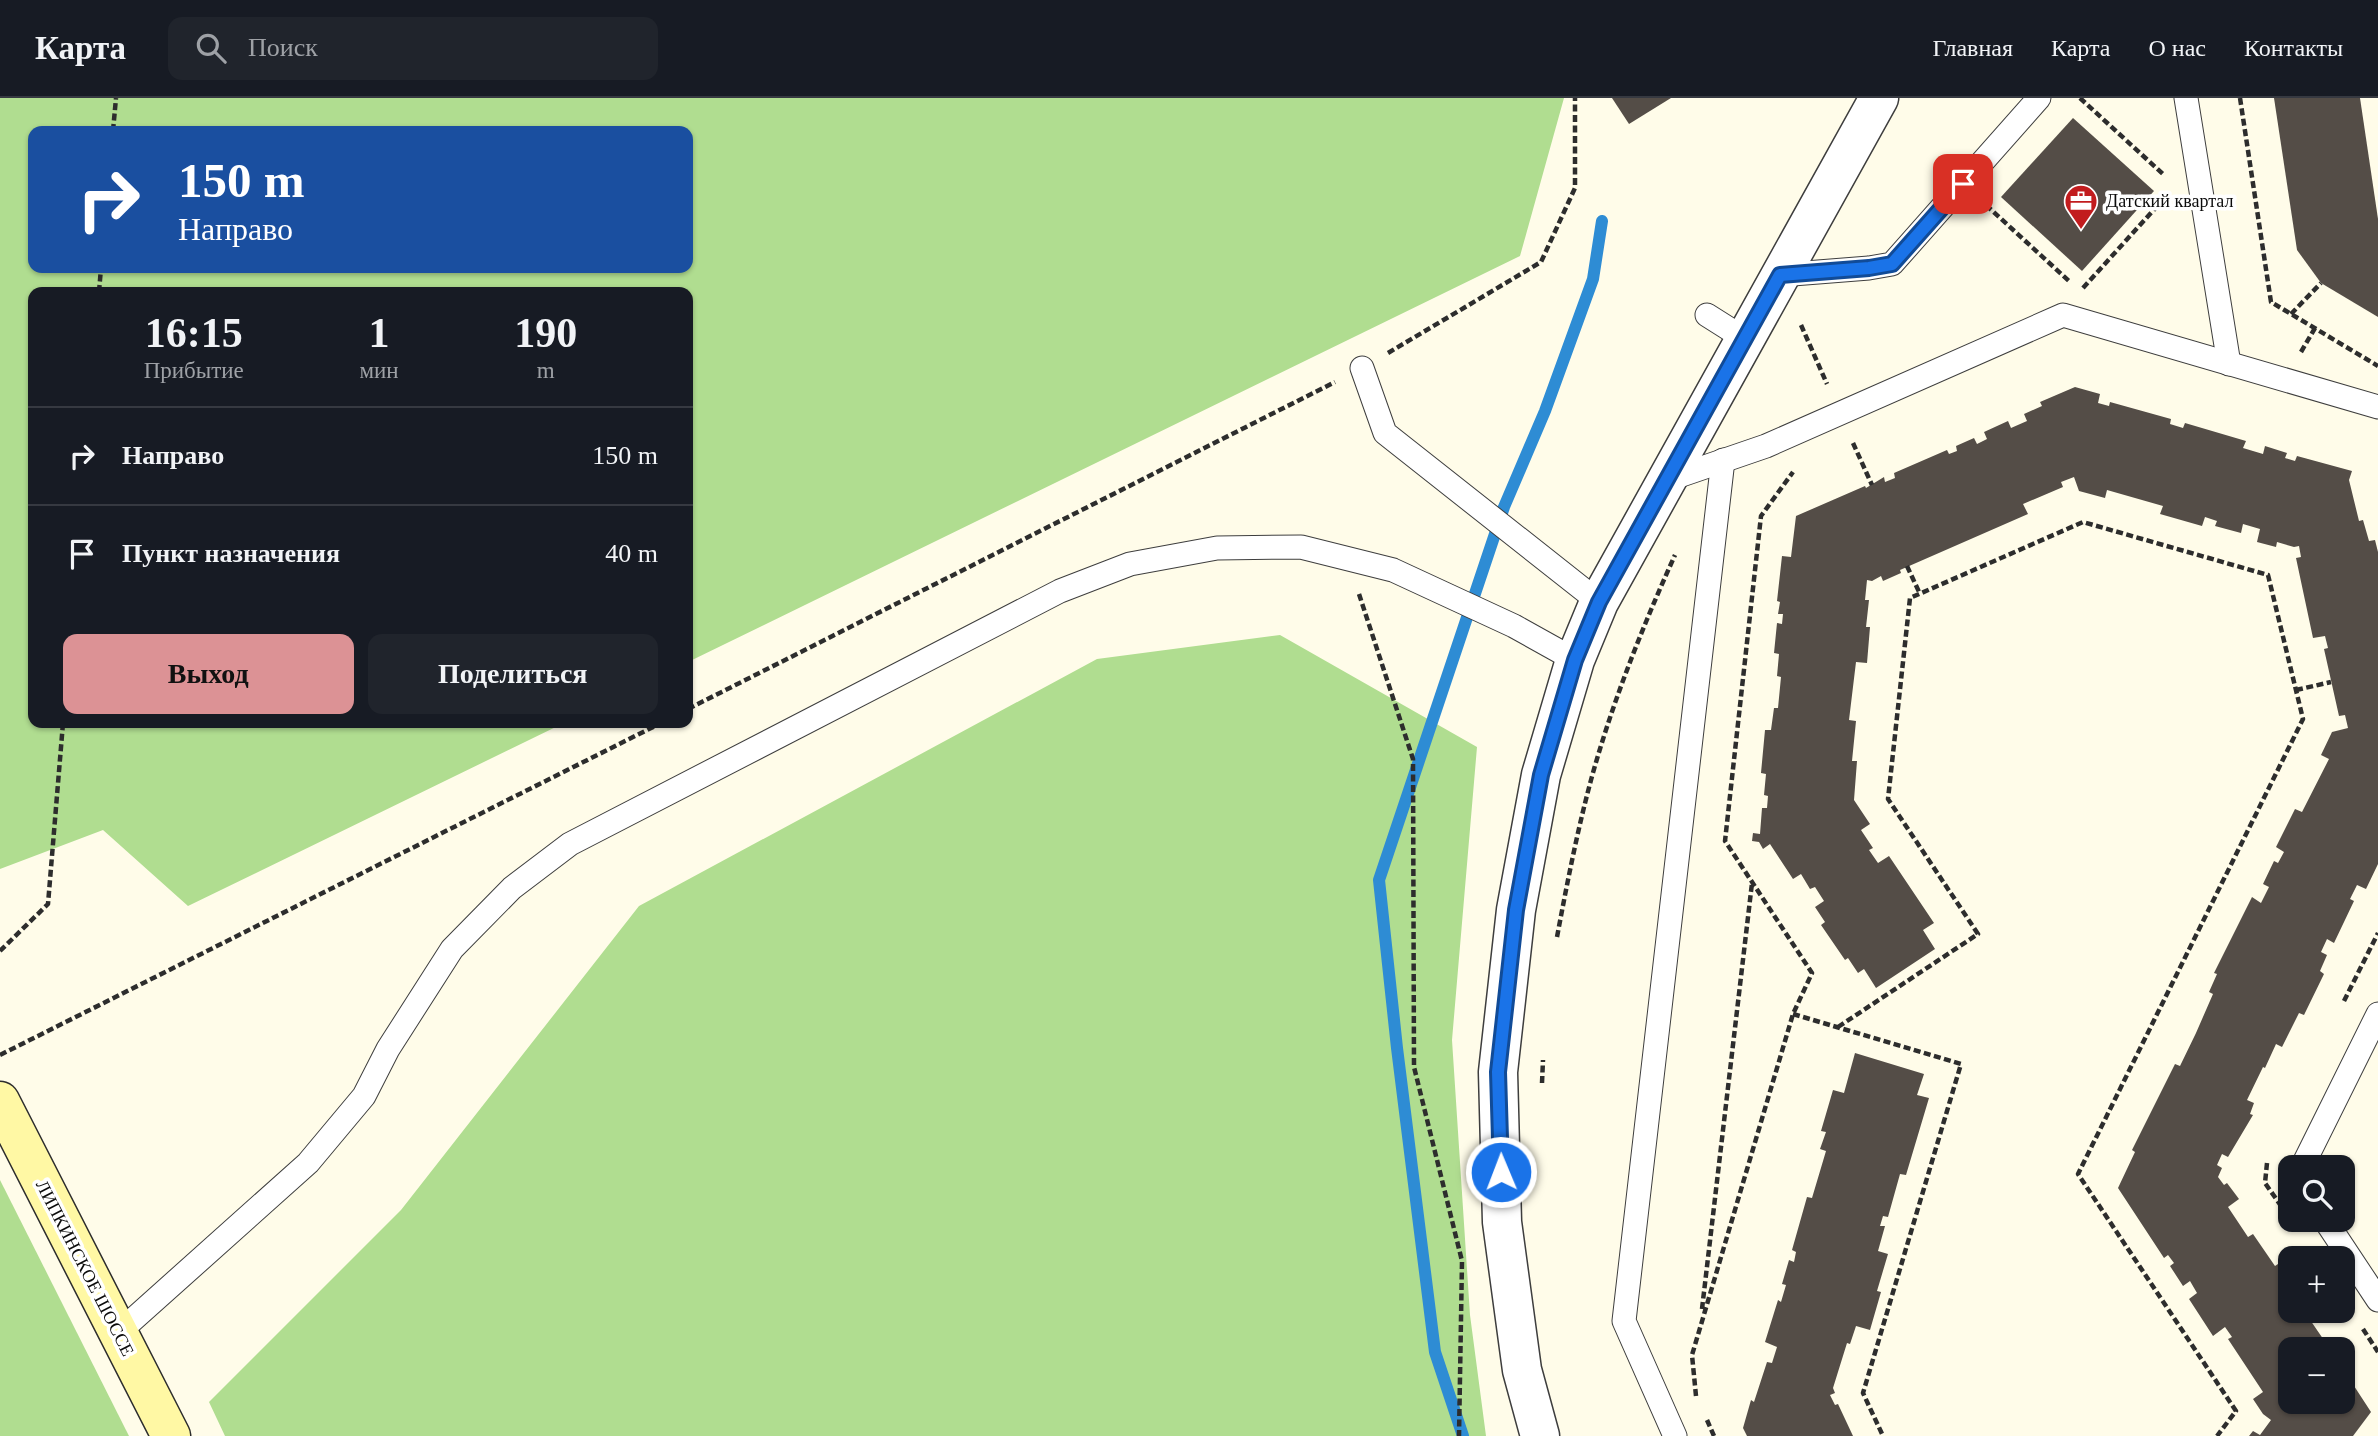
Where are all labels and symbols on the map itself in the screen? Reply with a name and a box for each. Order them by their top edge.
pin [1933,154,1993,214]
office icon: Датский квартал [2062,182,2100,231]
place label: Датский квартал [2106,191,2233,211]
position arrow [1464,1135,1538,1209]
street label: ЛИПКИНСКОЕ ШОССЕ [32,1177,138,1359]

